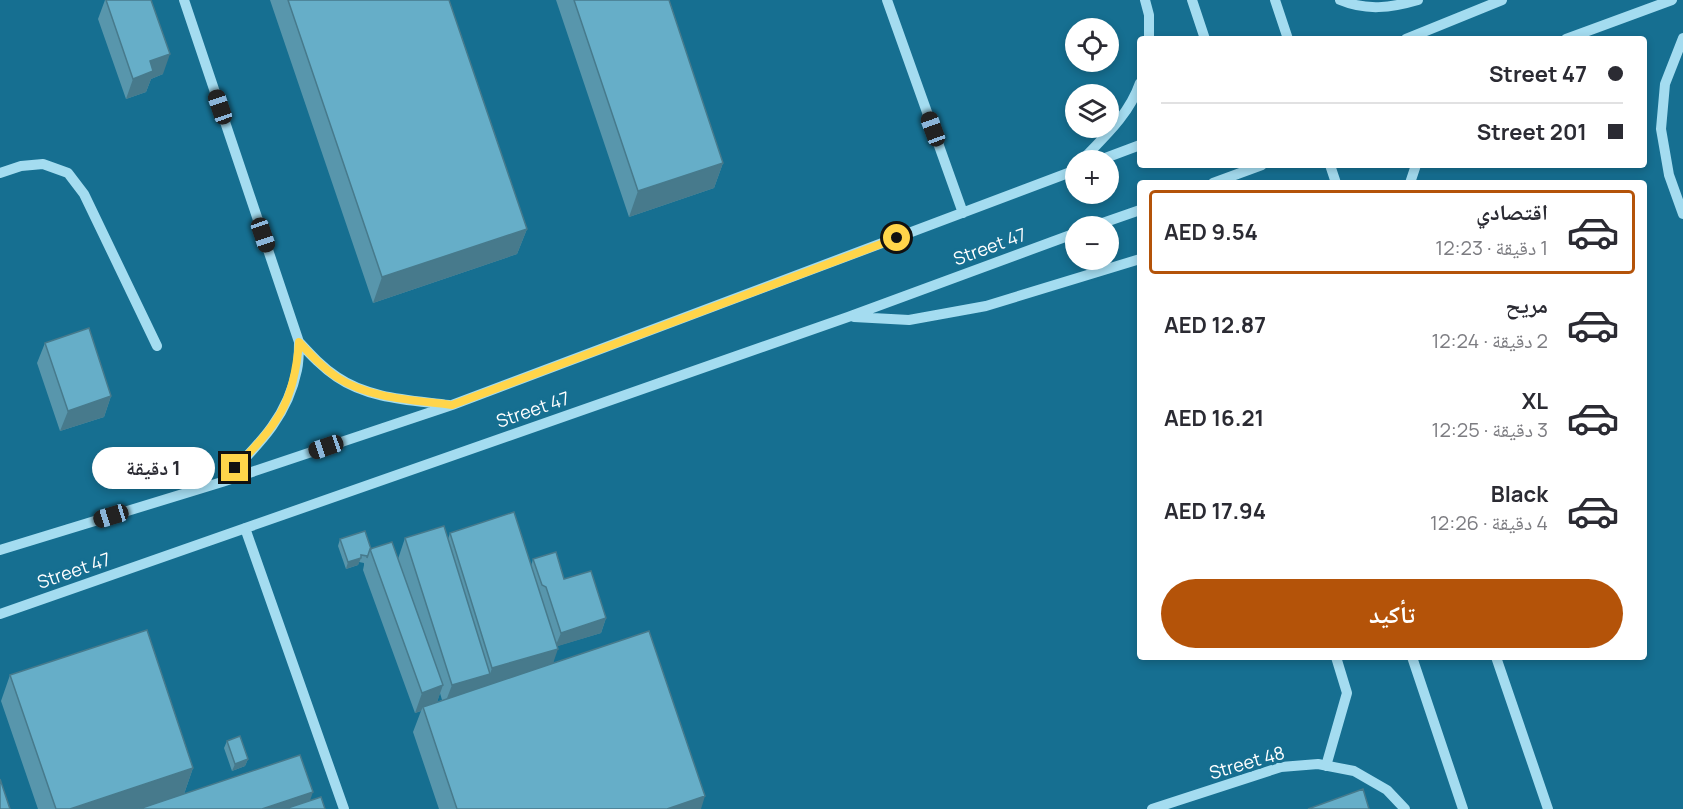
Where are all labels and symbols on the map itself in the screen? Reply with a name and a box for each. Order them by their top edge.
car [206,87,234,127]
car [918,109,948,149]
car [249,215,277,255]
street label: Street 47 [950,222,1030,270]
route start [883,224,910,251]
street label: Street 47 [493,385,573,433]
car [306,433,346,461]
callout: 1 دقيقة [91,447,214,489]
route end [221,454,248,481]
car [91,502,131,530]
street label: Street 47 [34,546,114,594]
street label: Street 48 [1206,740,1287,784]

